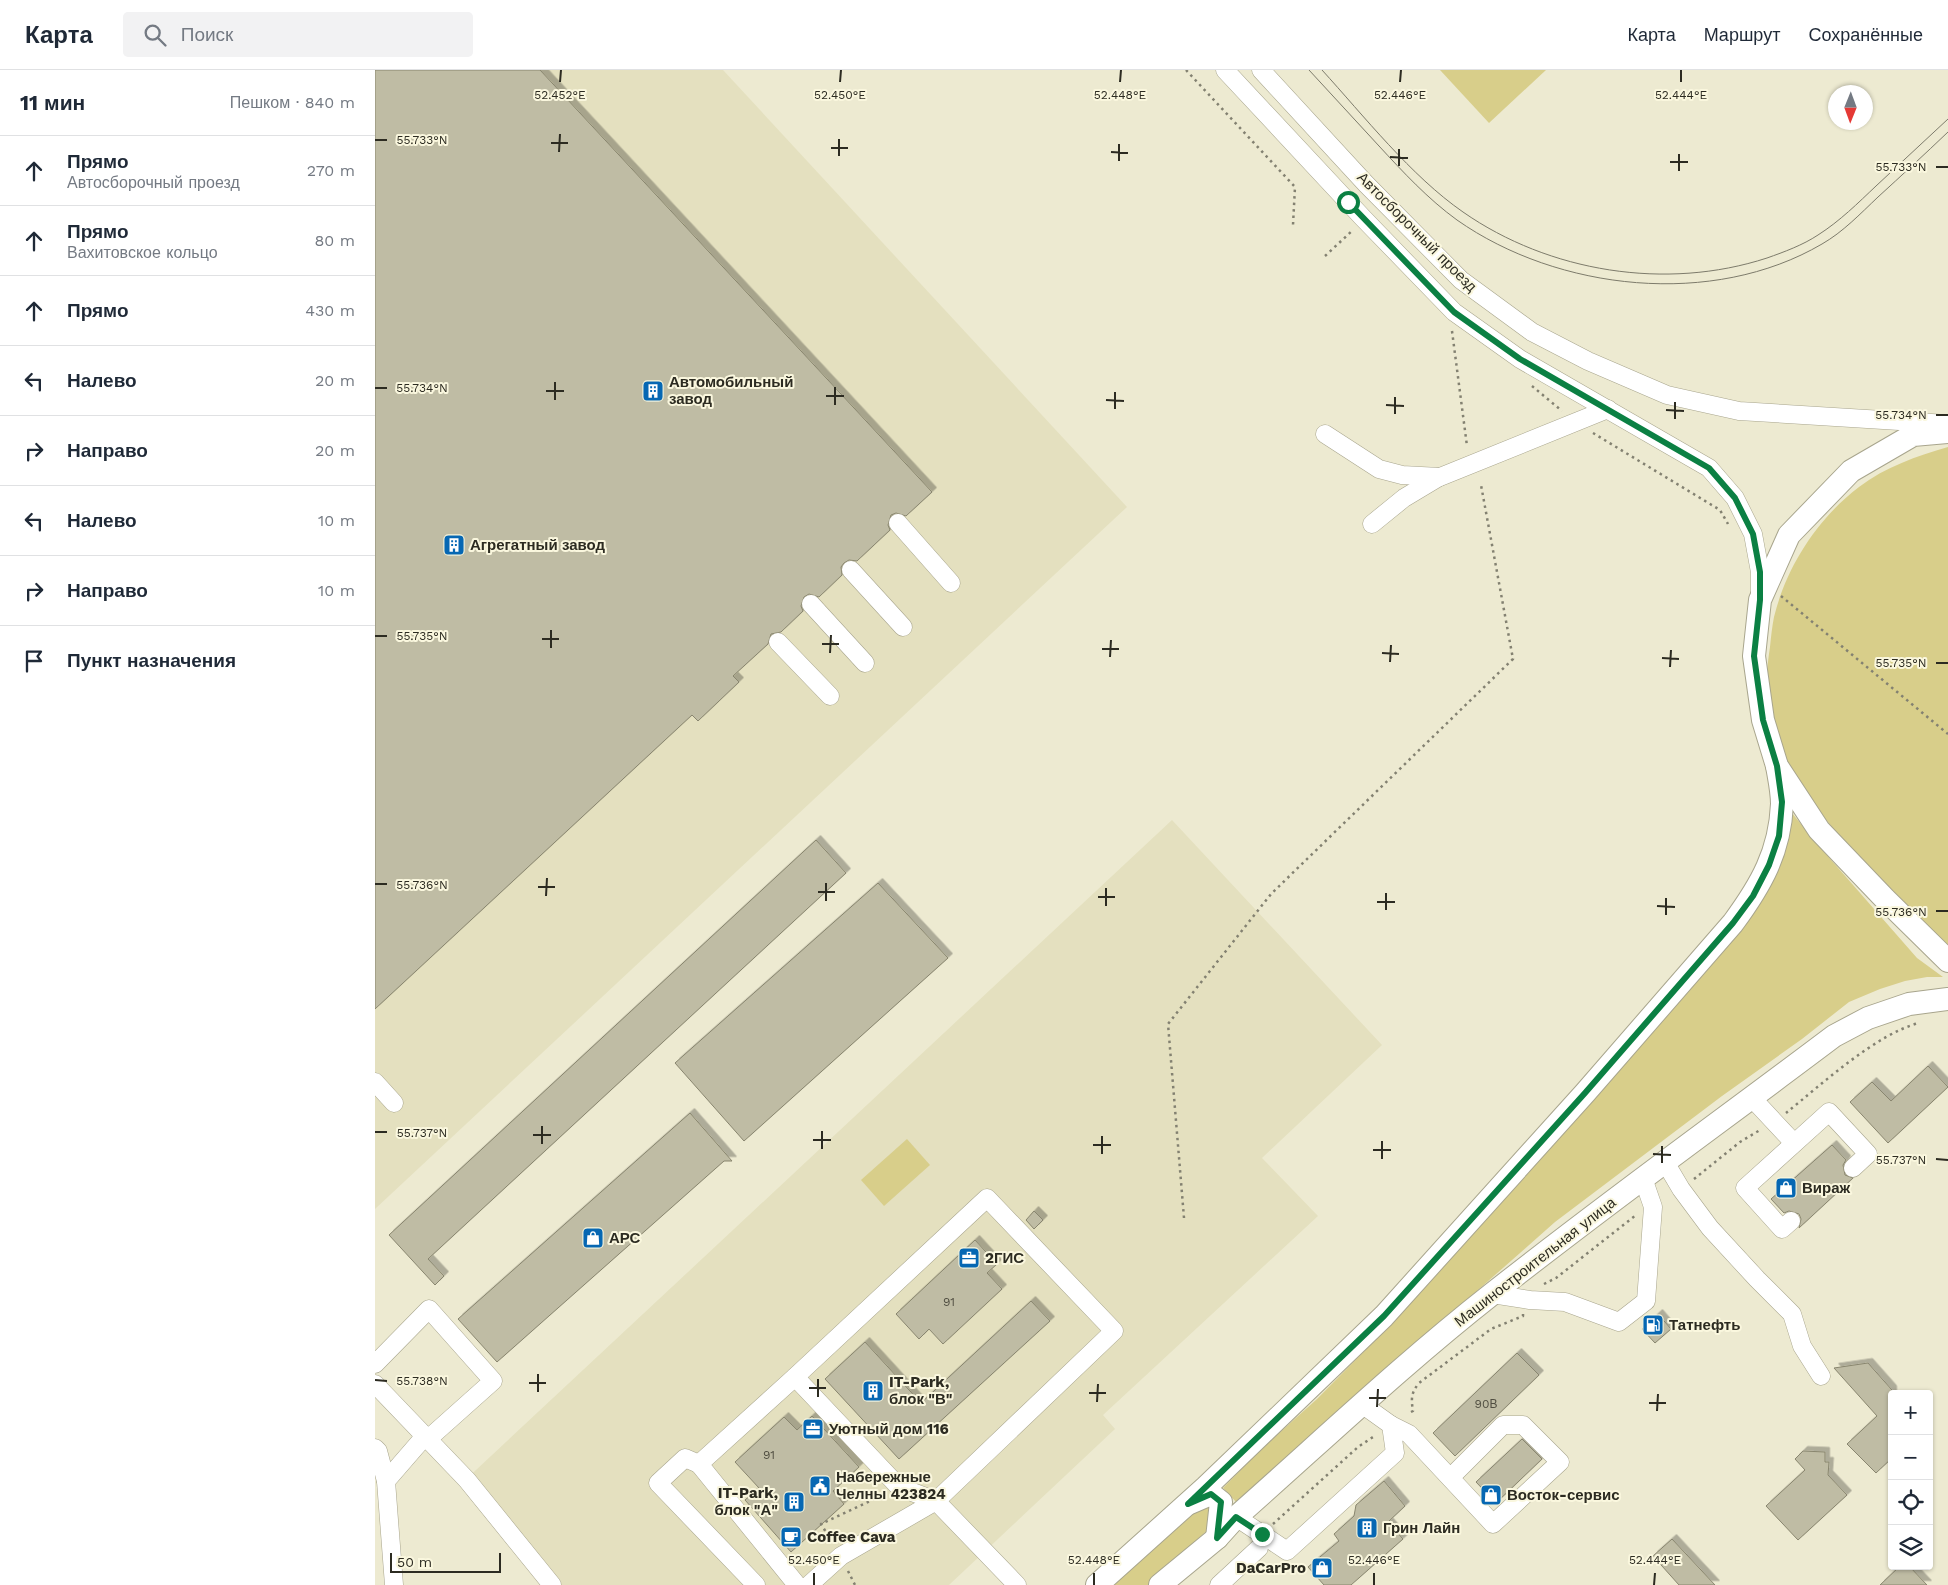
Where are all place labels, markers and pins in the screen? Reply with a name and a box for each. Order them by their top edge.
place label: Автомобильный завод [669,373,793,408]
building icon: Автомобильный завод [641,379,665,403]
building icon: Агрегатный завод [442,533,466,557]
place label: Агрегатный завод [470,536,605,554]
shop icon: Вираж [1774,1176,1798,1200]
place label: Вираж [1802,1179,1851,1197]
shop icon: АРС [581,1226,605,1250]
place label: АРС [609,1229,640,1247]
office icon: 2ГИС [957,1246,981,1270]
place label: 2ГИС [985,1249,1024,1267]
fuel station icon: Татнефть [1641,1313,1665,1337]
place label: Татнефть [1669,1316,1740,1334]
place label: IT-Park, блок "В" [889,1373,953,1408]
building icon: IT-Park, блок "В" [861,1379,885,1403]
office icon: Уютный дом 116 [801,1417,825,1441]
place label: Уютный дом 116 [829,1420,949,1438]
place label: Набережные Челны 423824 [836,1468,946,1503]
public building icon: Набережные Челны 423824 [808,1474,832,1498]
shop icon: Восток-сервис [1479,1483,1503,1507]
place label: IT-Park, блок "А" [715,1484,778,1519]
place label: Восток-сервис [1507,1486,1620,1504]
building icon: IT-Park, блок "А" [782,1490,806,1514]
building icon: Грин Лайн [1355,1516,1379,1540]
place label: Грин Лайн [1383,1519,1460,1537]
cafe icon: Coffee Cava [779,1525,803,1549]
place label: Coffee Cava [807,1528,896,1546]
shop icon: DaCarPro [1310,1556,1334,1580]
place label: DaCarPro [1236,1559,1306,1577]

